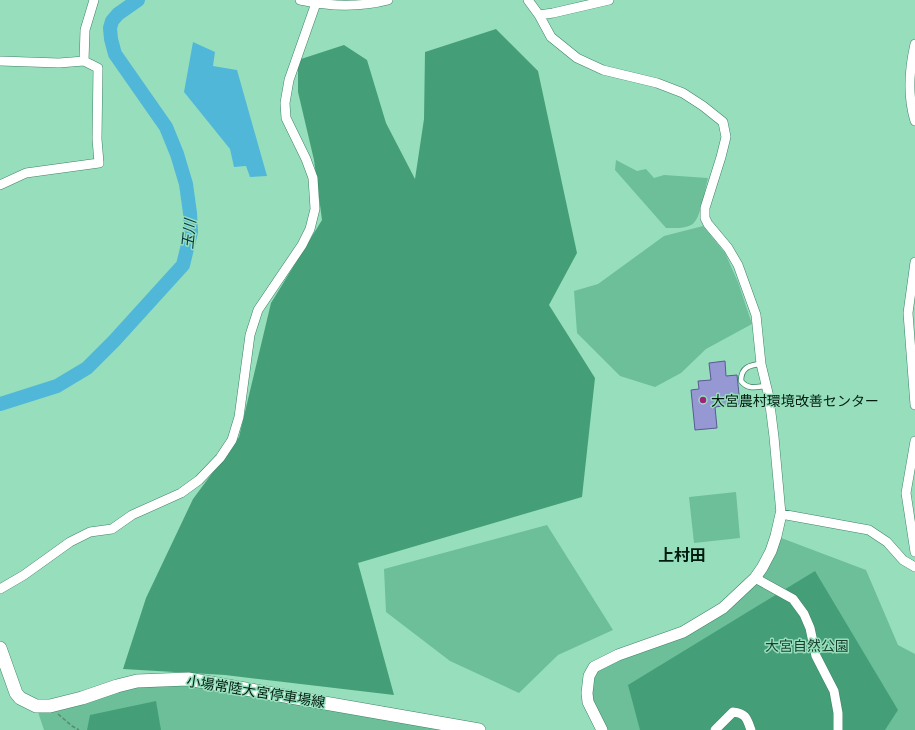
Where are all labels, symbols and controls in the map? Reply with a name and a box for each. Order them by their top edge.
water label: 玉川 [177,216,199,250]
place label: 大宮農村環境改善センター [711,392,879,409]
marker: 大宮農村環境改善センター [698,395,708,405]
district label: 上村田 [658,545,706,564]
park label: 大宮自然公園 [765,637,849,654]
street label: 小場常陸大宮停車場線 [186,672,326,710]

